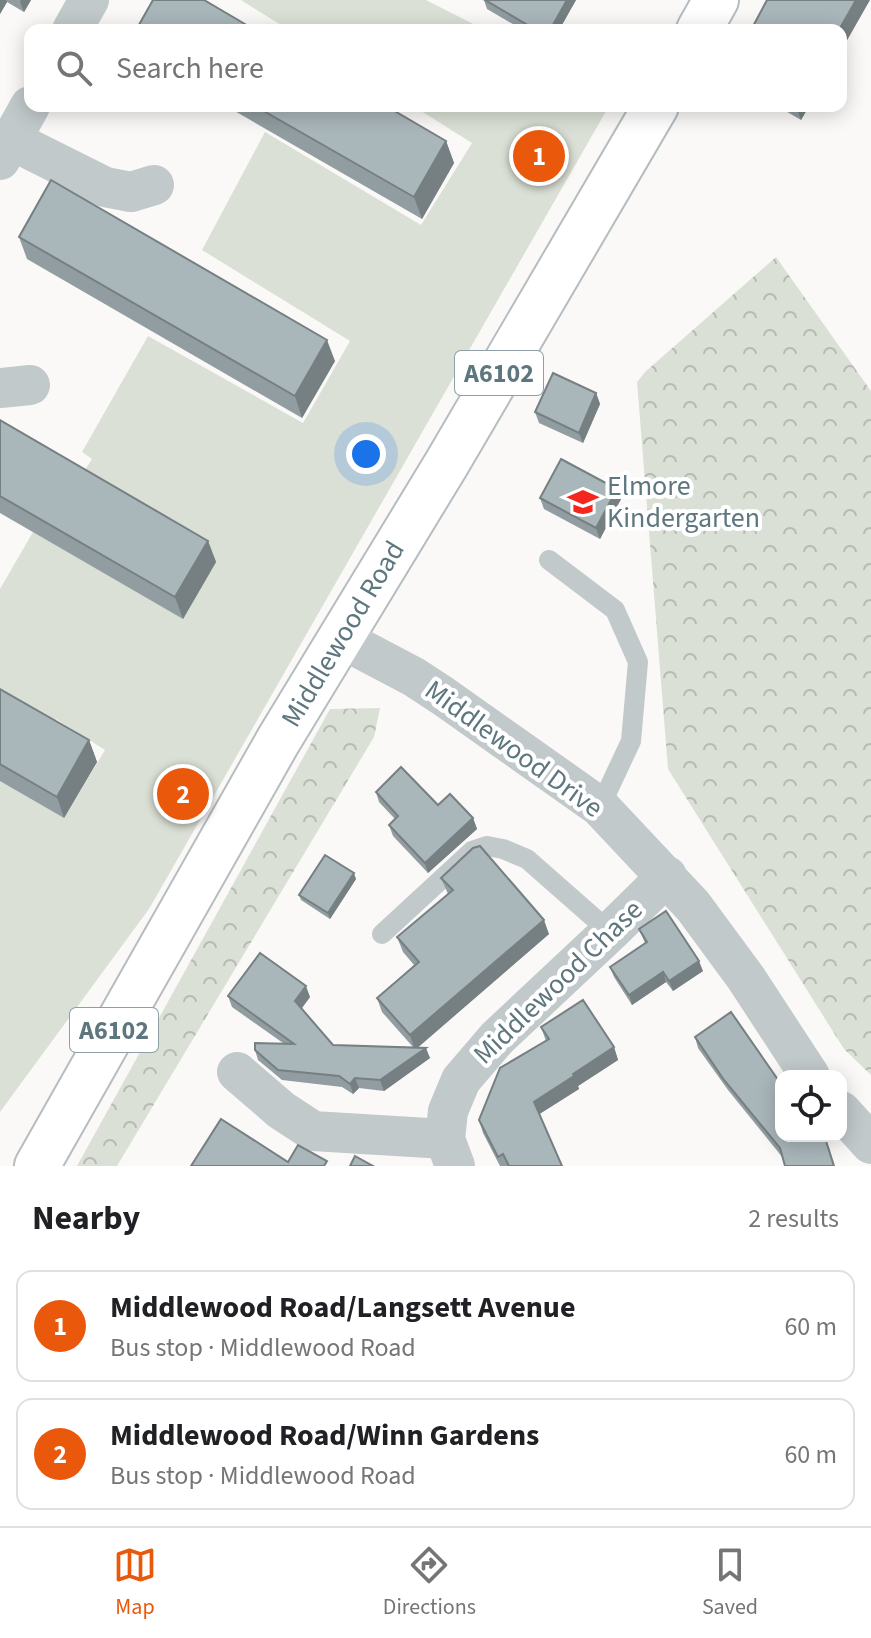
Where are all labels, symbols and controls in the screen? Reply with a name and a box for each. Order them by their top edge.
search box [24,24,847,112]
icon: search [52,46,96,90]
text: Search here [116,47,264,90]
pin: 1 [513,126,565,186]
road number: A6102 [455,351,543,395]
your location [346,434,386,474]
place label: Elmore Kindergarten [607,466,760,538]
school or university icon: Elmore Kindergarten [566,485,600,519]
street label: Middlewood Road [271,533,415,735]
street label: Middlewood Drive [417,671,611,827]
pin: 2 [157,764,209,824]
street label: Middlewood Chase [464,891,652,1073]
road number: A6102 [70,1008,158,1052]
map controls [775,1070,847,1142]
button: locate [775,1070,847,1142]
text: Nearby [32,1194,140,1243]
text: 2 results [748,1200,839,1237]
text: Middlewood Road/Langsett Avenue [110,1286,575,1329]
text: 1 [53,1308,67,1345]
text: 60 m [784,1308,837,1345]
text: Bus stop · Middlewood Road [110,1329,416,1366]
text: Middlewood Road/Winn Gardens [110,1414,539,1457]
text: 2 [53,1436,67,1473]
text: 60 m [784,1436,837,1473]
text: Bus stop · Middlewood Road [110,1457,416,1494]
tab: Map [113,1543,157,1623]
tab: Directions [383,1543,476,1623]
tab: Saved [702,1543,758,1623]

